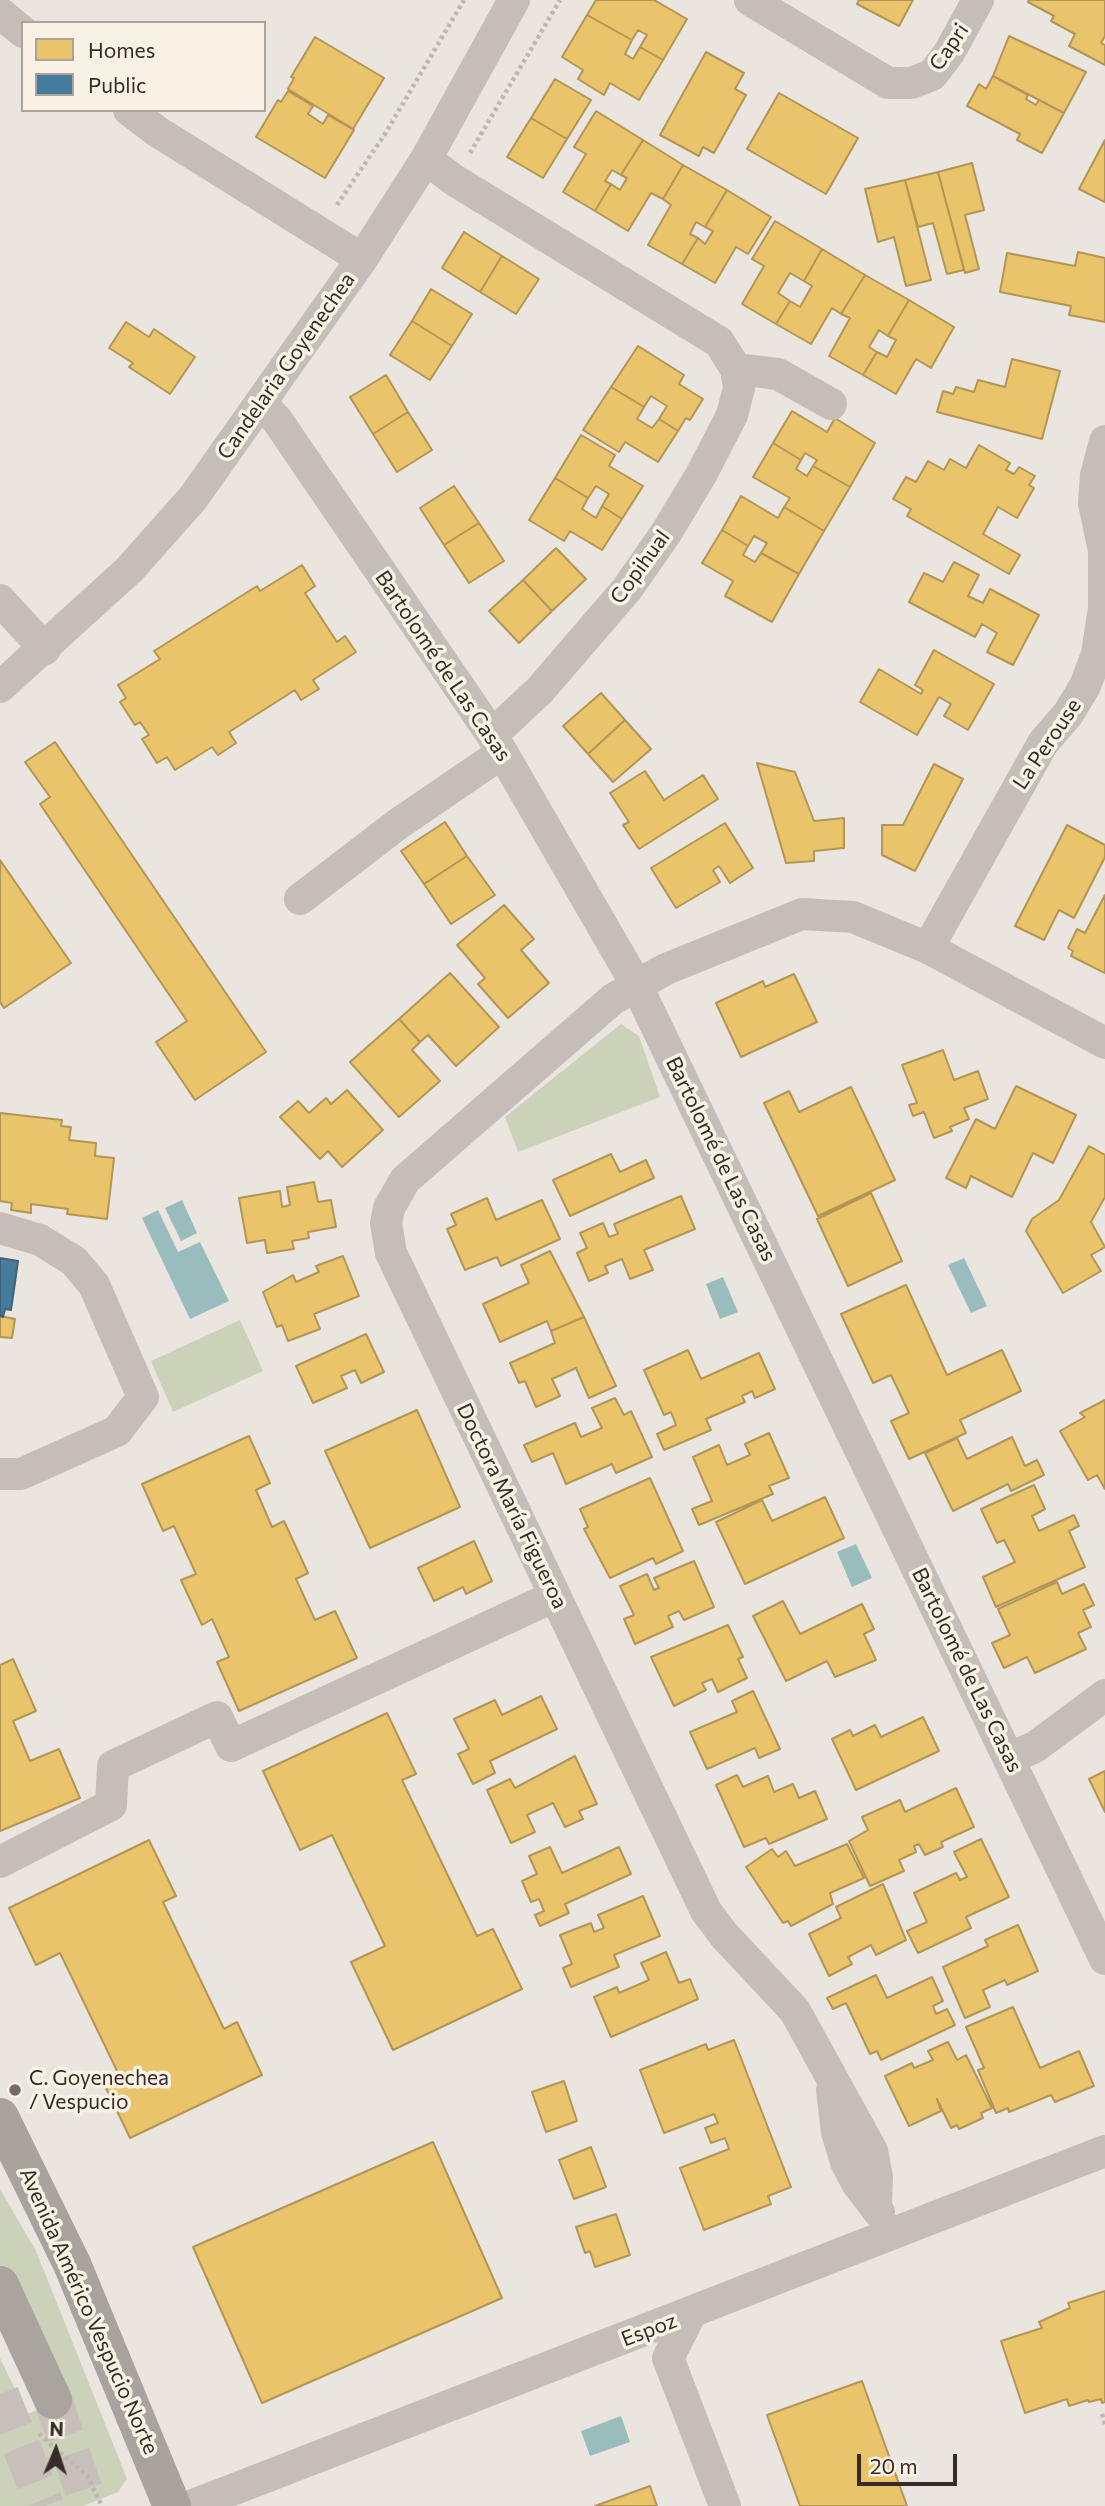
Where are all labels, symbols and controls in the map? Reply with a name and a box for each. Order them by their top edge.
street label: Capri [924,19,974,75]
legend [21,21,266,112]
text: Homes [88,37,155,62]
text: Public [88,72,146,97]
street label: Candelaria Goyenechea [212,268,360,464]
street label: Copihual [605,525,675,609]
street label: Bartolomé de Las Casas [370,566,516,766]
street label: La Perouse [1008,694,1086,794]
street label: Bartolomé de Las Casas [660,1053,782,1265]
street label: Doctora María Figueroa [451,1399,573,1613]
street label: Bartolomé de Las Casas [906,1564,1028,1776]
place label: C. Goyenechea / Vespucio [29,2065,169,2115]
marker: C. Goyenechea / Vespucio [7,2082,23,2098]
street label: Avenida Américo Vespucio Norte [14,2164,164,2458]
street label: Espoz [618,2308,680,2352]
north arrow [21,2415,91,2485]
scale bar [860,2440,960,2484]
text: 20 m [870,2453,918,2478]

